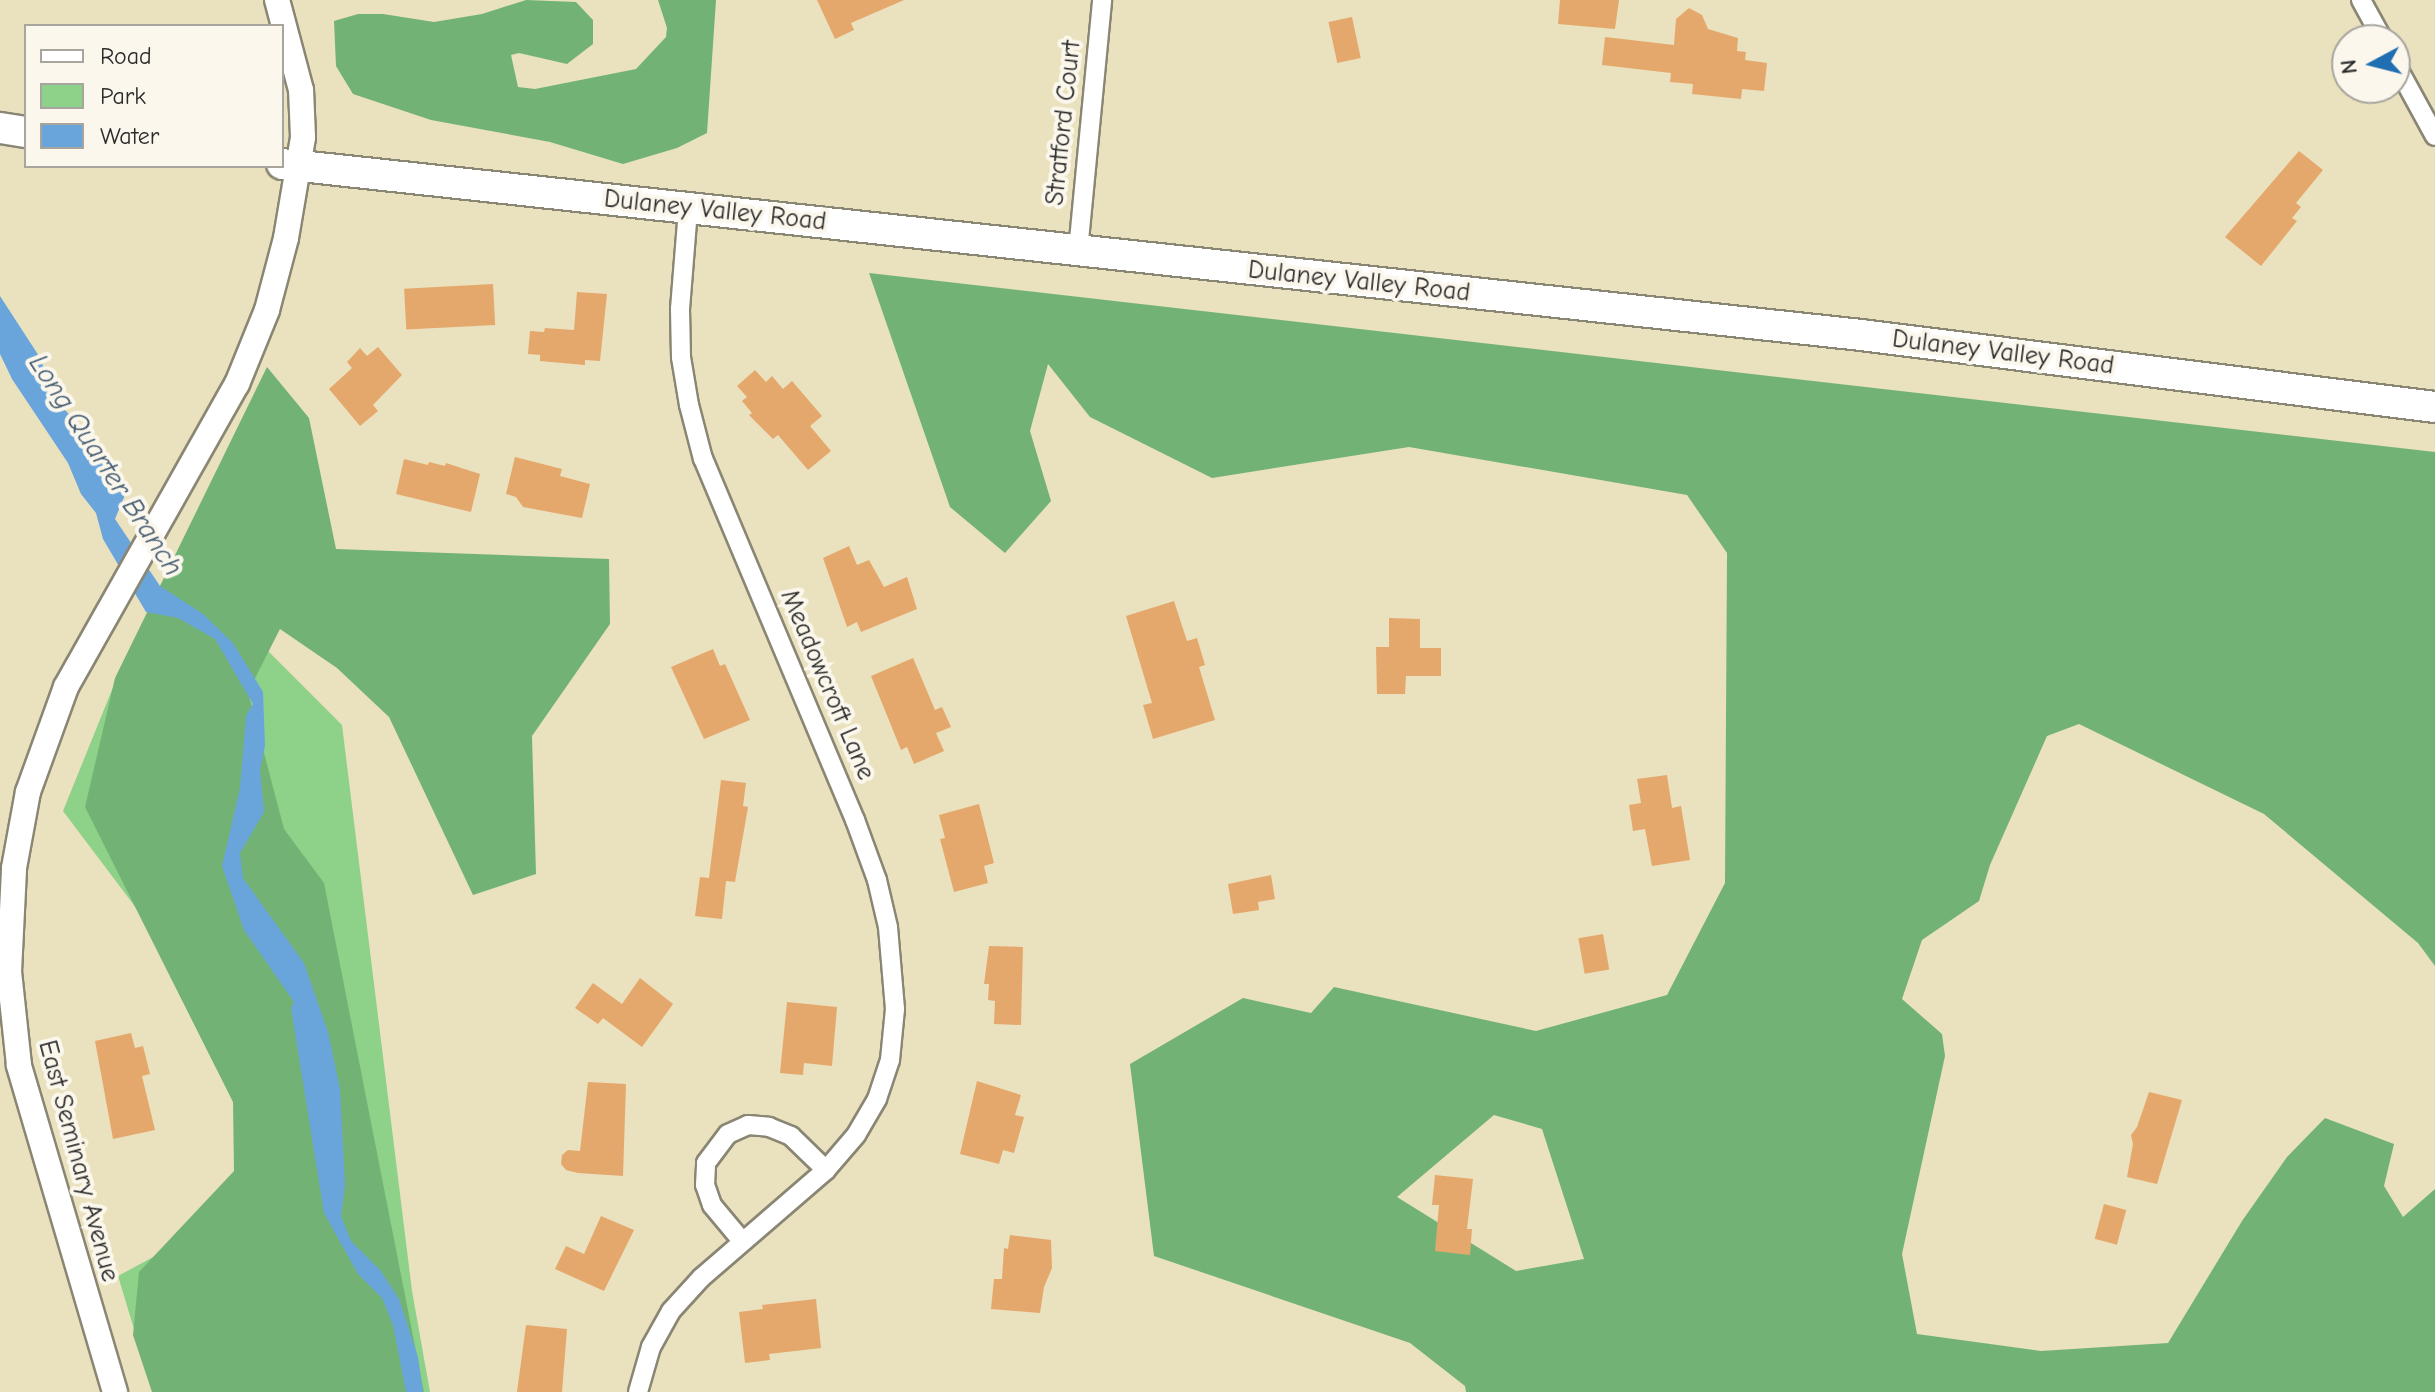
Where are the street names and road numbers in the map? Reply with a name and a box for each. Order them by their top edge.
street label: Stratford Court [1040,39,1088,207]
street label: Dulaney Valley Road [602,184,828,238]
street label: Dulaney Valley Road [1246,255,1472,309]
street label: Dulaney Valley Road [1890,324,2116,382]
street label: Meadowcroft Lane [773,585,881,785]
street label: East Seminary Avenue [31,1037,125,1285]

